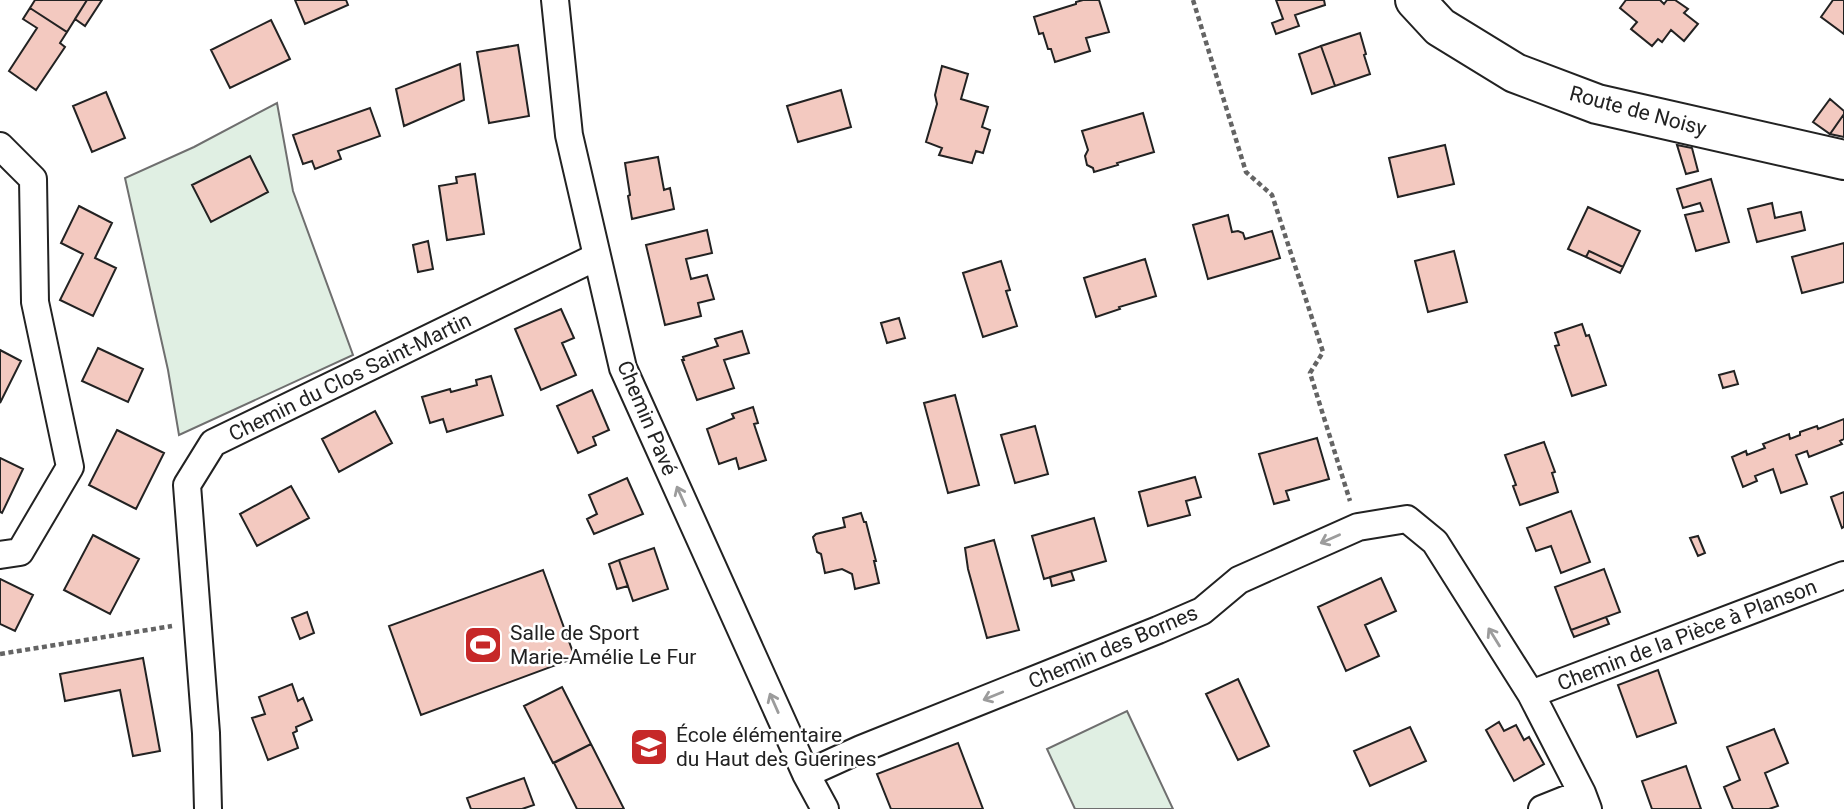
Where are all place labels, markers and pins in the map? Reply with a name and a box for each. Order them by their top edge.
place label: Salle de Sport Marie-Amélie Le Fur [510,621,696,669]
sports icon: Salle de Sport Marie-Amélie Le Fur [462,624,504,666]
place label: École élémentaire du Haut des Guerines [676,723,877,771]
school or university icon: École élémentaire du Haut des Guerines [628,726,670,768]

